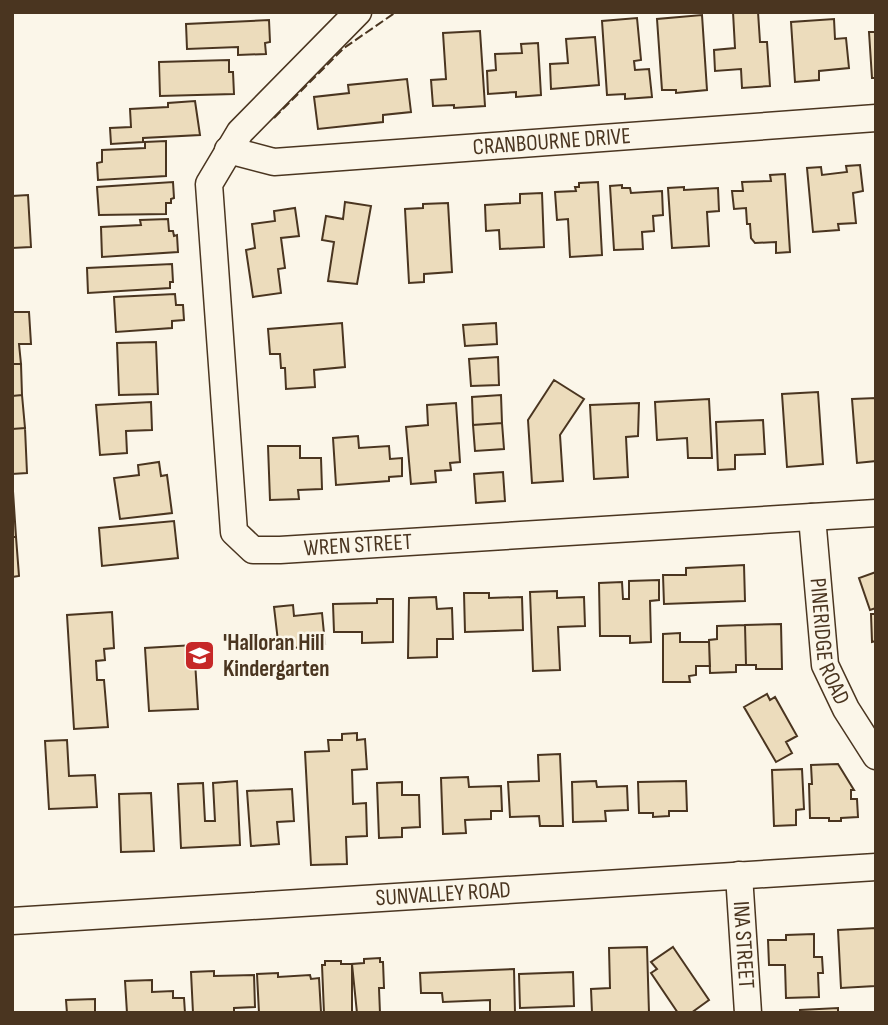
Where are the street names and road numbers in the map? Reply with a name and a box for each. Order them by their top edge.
street label: CRANBOURNE DRIVE [472,122,632,161]
street label: WREN STREET [303,528,413,562]
street label: PINERIDGE ROAD [803,577,856,709]
street label: SUNVALLEY ROAD [375,876,512,912]
street label: INA STREET [727,900,760,990]

